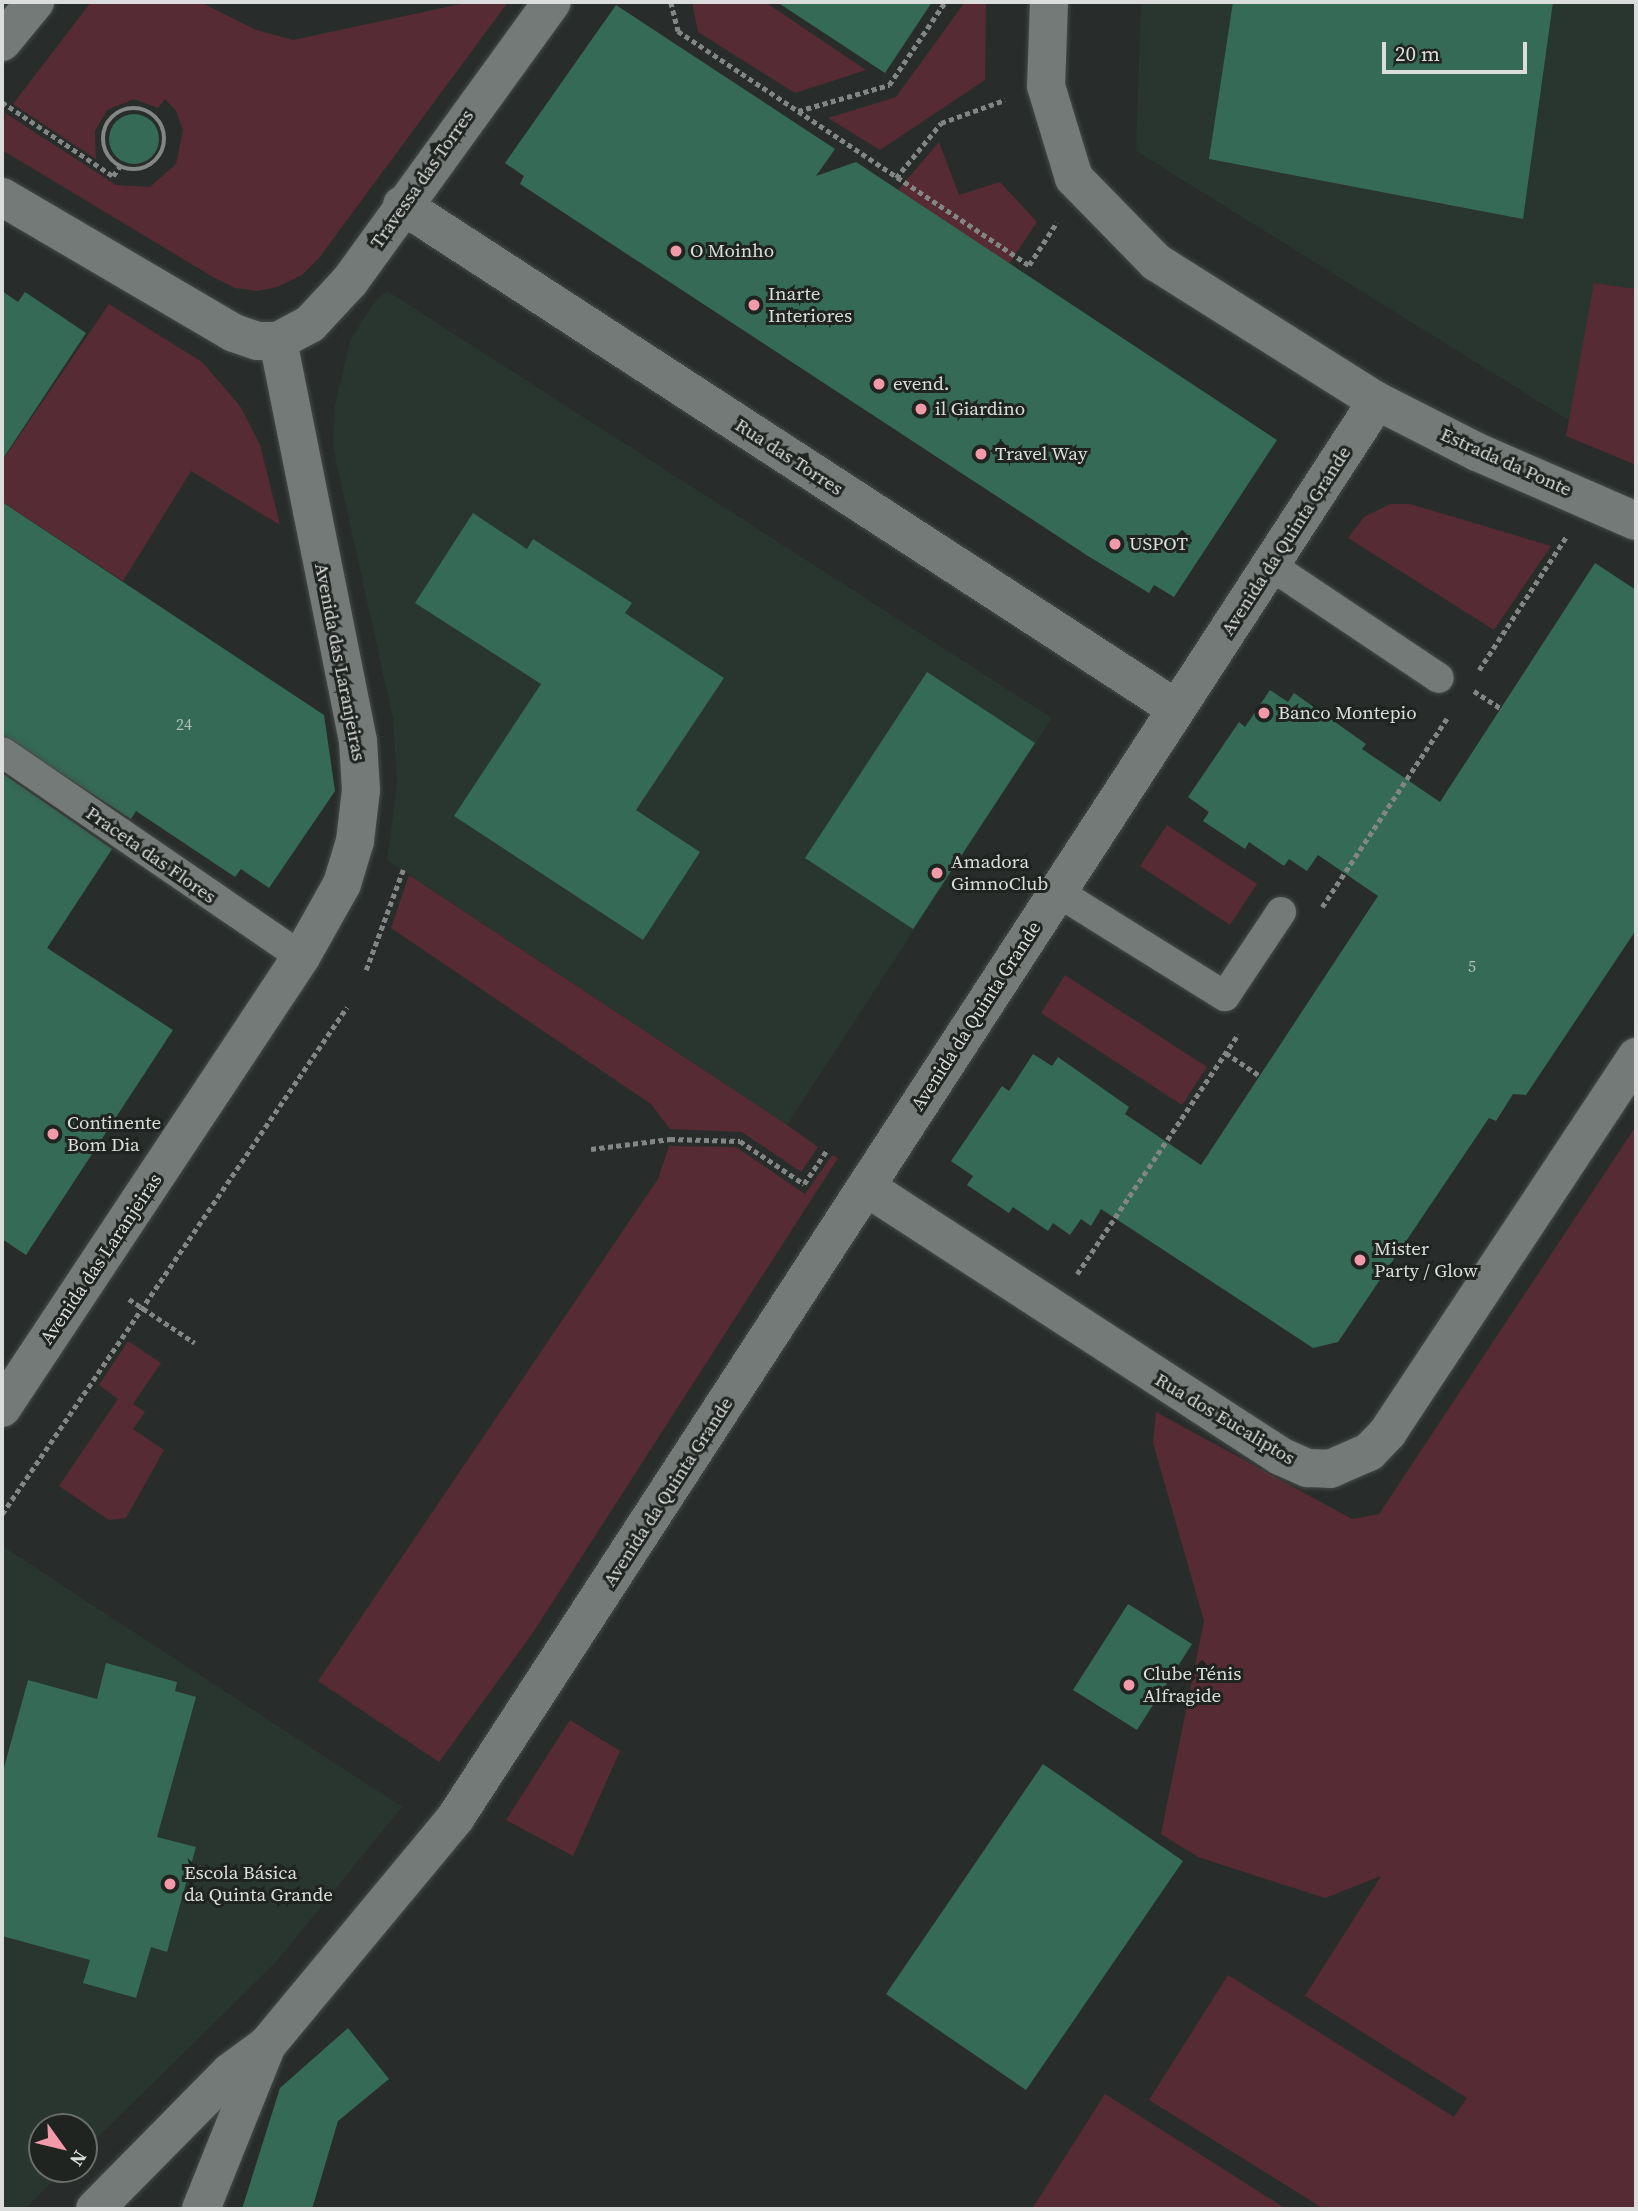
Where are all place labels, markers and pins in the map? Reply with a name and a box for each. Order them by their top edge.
place label: O Moinho [690,240,774,262]
marker: O Moinho [668,243,684,259]
place label: Inarte Interiores [768,283,852,327]
marker: Inarte Interiores [746,297,762,313]
place label: evend. [893,373,949,395]
marker: evend. [871,376,887,392]
place label: il Giardino [935,398,1025,420]
marker: il Giardino [913,401,929,417]
place label: Travel Way [995,443,1088,465]
marker: Travel Way [973,446,989,462]
place label: USPOT [1129,533,1188,555]
marker: USPOT [1107,536,1123,552]
place label: Banco Montepio [1278,702,1417,724]
marker: Banco Montepio [1256,705,1272,721]
place label: Amadora GimnoClub [951,851,1048,895]
marker: Amadora GimnoClub [929,865,945,881]
place label: Continente Bom Dia [67,1112,161,1156]
marker: Continente Bom Dia [45,1126,61,1142]
place label: Mister Party / Glow [1374,1238,1478,1282]
marker: Mister Party / Glow [1352,1252,1368,1268]
place label: Clube Ténis Alfragide [1143,1663,1242,1707]
marker: Clube Ténis Alfragide [1121,1677,1137,1693]
place label: Escola Básica da Quinta Grande [184,1862,333,1906]
marker: Escola Básica da Quinta Grande [162,1876,178,1892]

